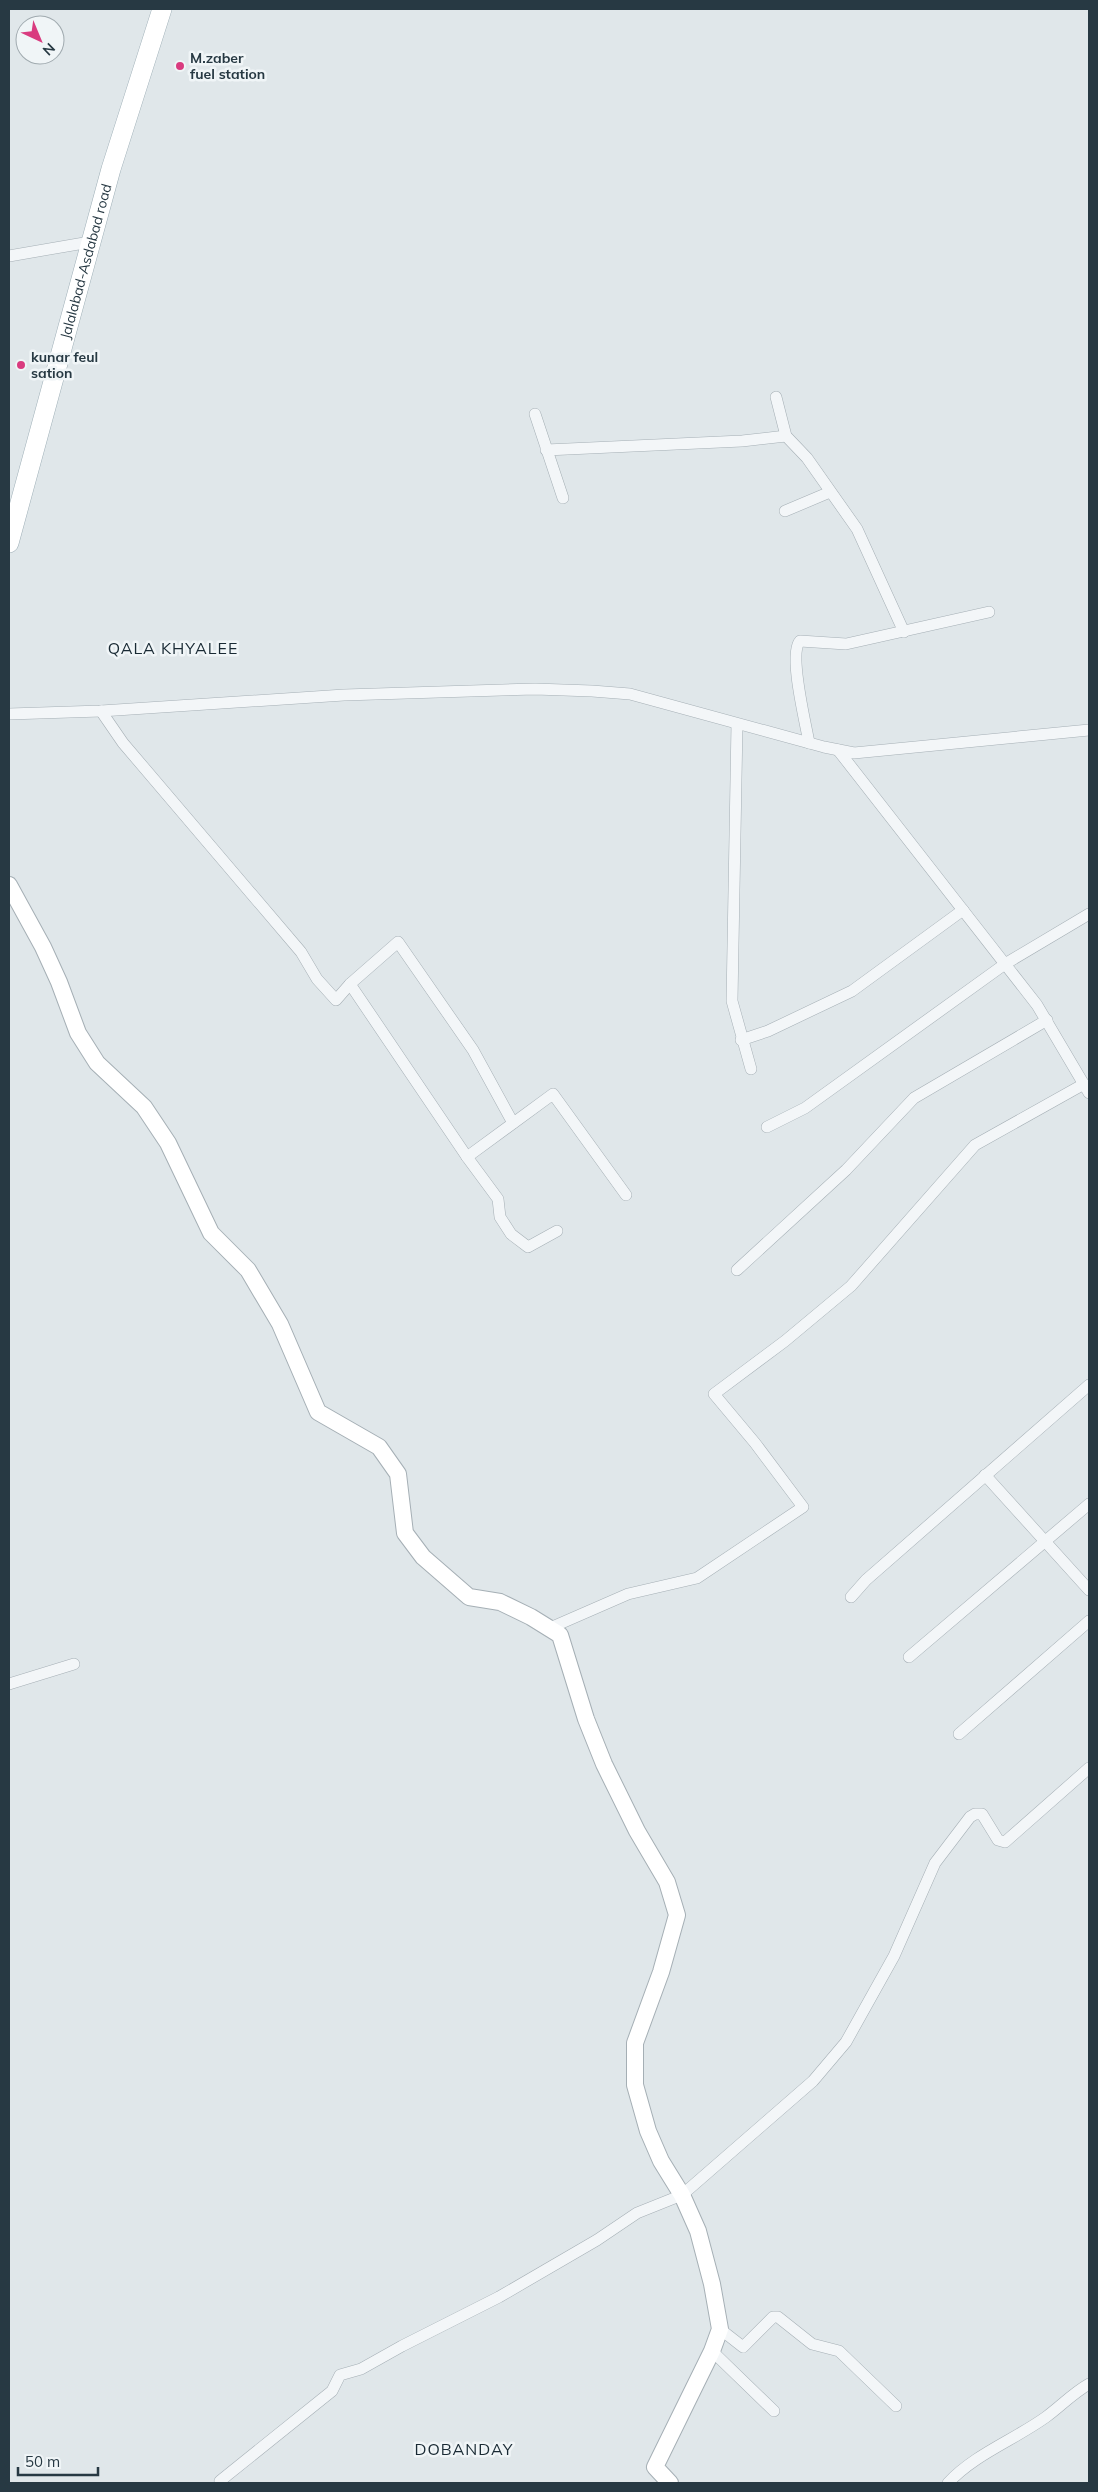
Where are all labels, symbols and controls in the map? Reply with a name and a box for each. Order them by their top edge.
north arrow [15,15,65,65]
text: N [39,39,59,59]
place label: M.zaber fuel station [190,49,265,83]
marker: M.zaber fuel station [174,60,186,72]
street label: Jalalabad-Asdabad road [56,182,116,341]
place label: kunar feul sation [31,348,98,382]
marker: kunar feul sation [15,359,27,371]
district label: QALA KHYALEE [108,638,238,658]
district label: DOBANDAY [415,2439,513,2459]
scale bar [18,2444,98,2476]
text: 50 m [25,2452,60,2471]

